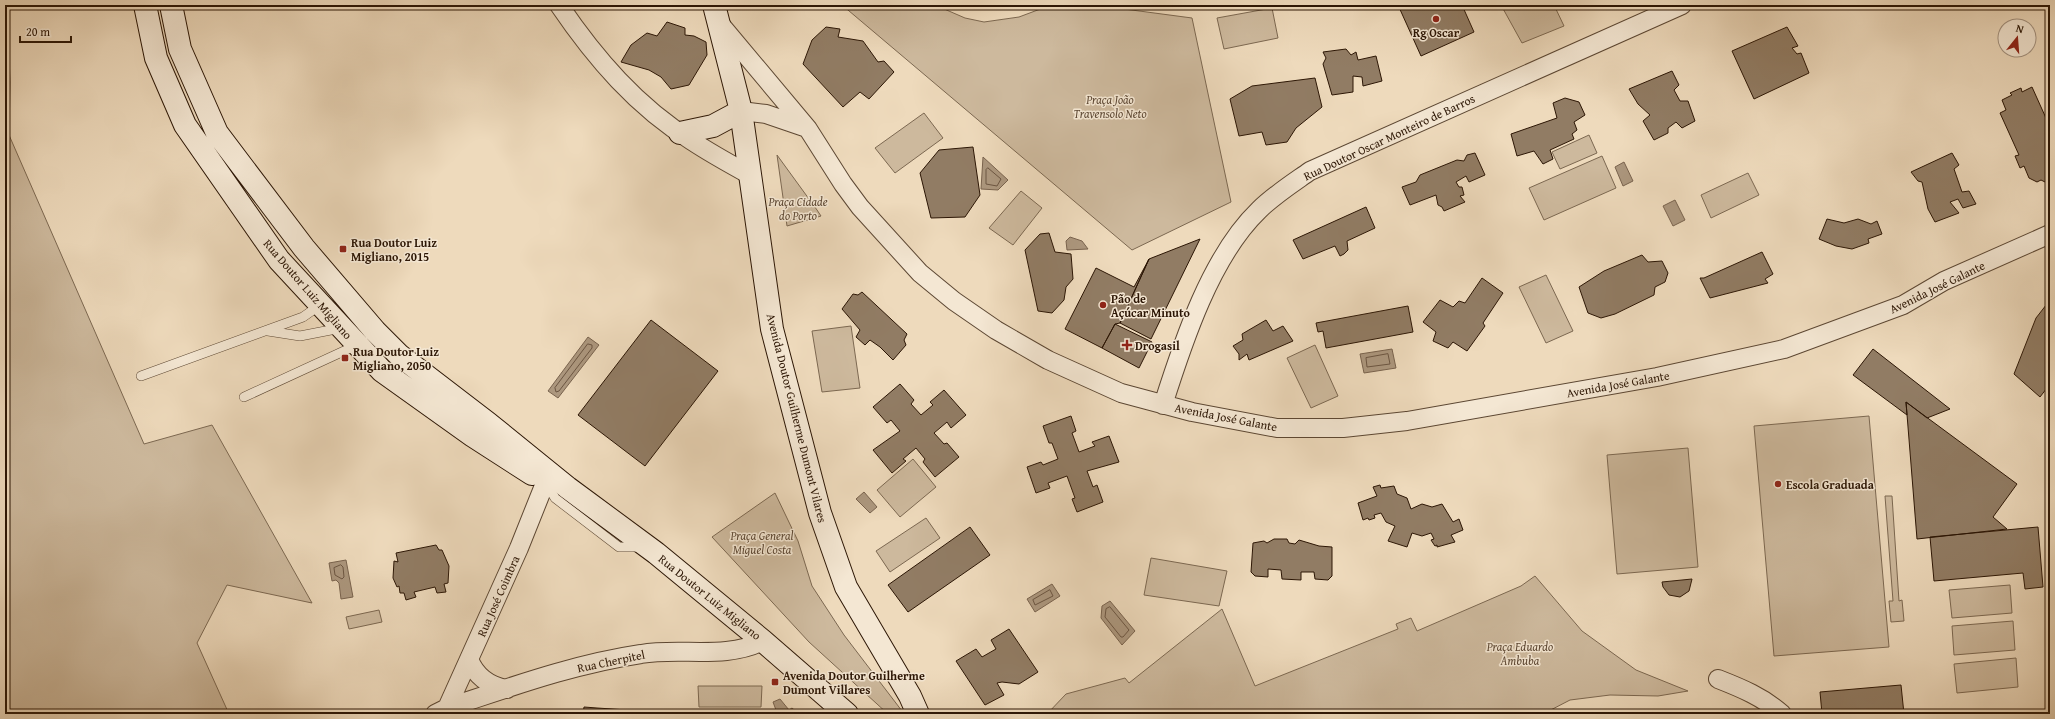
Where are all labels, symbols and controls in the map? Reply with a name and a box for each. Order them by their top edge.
marker: Rg Oscar [1431,14,1441,24]
scale bar [20,18,71,44]
north arrow [1997,18,2037,58]
text: N [2014,20,2026,37]
text: 20 m [26,23,50,40]
place label: Rg Oscar [1413,24,1460,41]
street label: Rua Doutor Oscar Monteiro de Barros [1300,90,1478,184]
park label: Praça João Travensolo Neto [1073,91,1147,122]
park label: Praça Cidade do Porto [767,193,828,224]
place label: Rua Doutor Luiz Migliano, 2015 [351,234,437,265]
street label: Rua Doutor Luiz Migliano [260,235,356,343]
marker: Rua Doutor Luiz Migliano, 2015 [338,244,348,254]
street label: Avenida José Galante [1886,256,1988,317]
place label: Pão de Açúcar Minuto [1111,290,1190,321]
marker: Pão de Açúcar Minuto [1098,300,1108,310]
street label: Avenida Doutor Guilherme Dumont Vilares [763,312,831,525]
place label: Drogasil [1135,337,1180,354]
marker: Drogasil [1122,340,1132,350]
place label: Rua Doutor Luiz Migliano, 2050 [353,343,439,374]
marker: Rua Doutor Luiz Migliano, 2050 [340,353,350,363]
street label: Avenida José Galante [1565,367,1671,401]
street label: Avenida José Galante [1173,399,1279,435]
place label: Escola Graduada [1786,476,1875,493]
marker: Escola Graduada [1773,479,1783,489]
park label: Praça General Miguel Costa [730,527,794,558]
street label: Rua Doutor Luiz Migliano [655,550,765,644]
street label: Rua José Coimbra [473,552,524,639]
park label: Praça Eduardo Ambuba [1486,638,1553,669]
street label: Rua Cherpitel [576,645,647,676]
place label: Avenida Doutor Guilherme Dumont Villares [783,667,925,698]
marker: Avenida Doutor Guilherme Dumont Villares [770,677,780,687]

